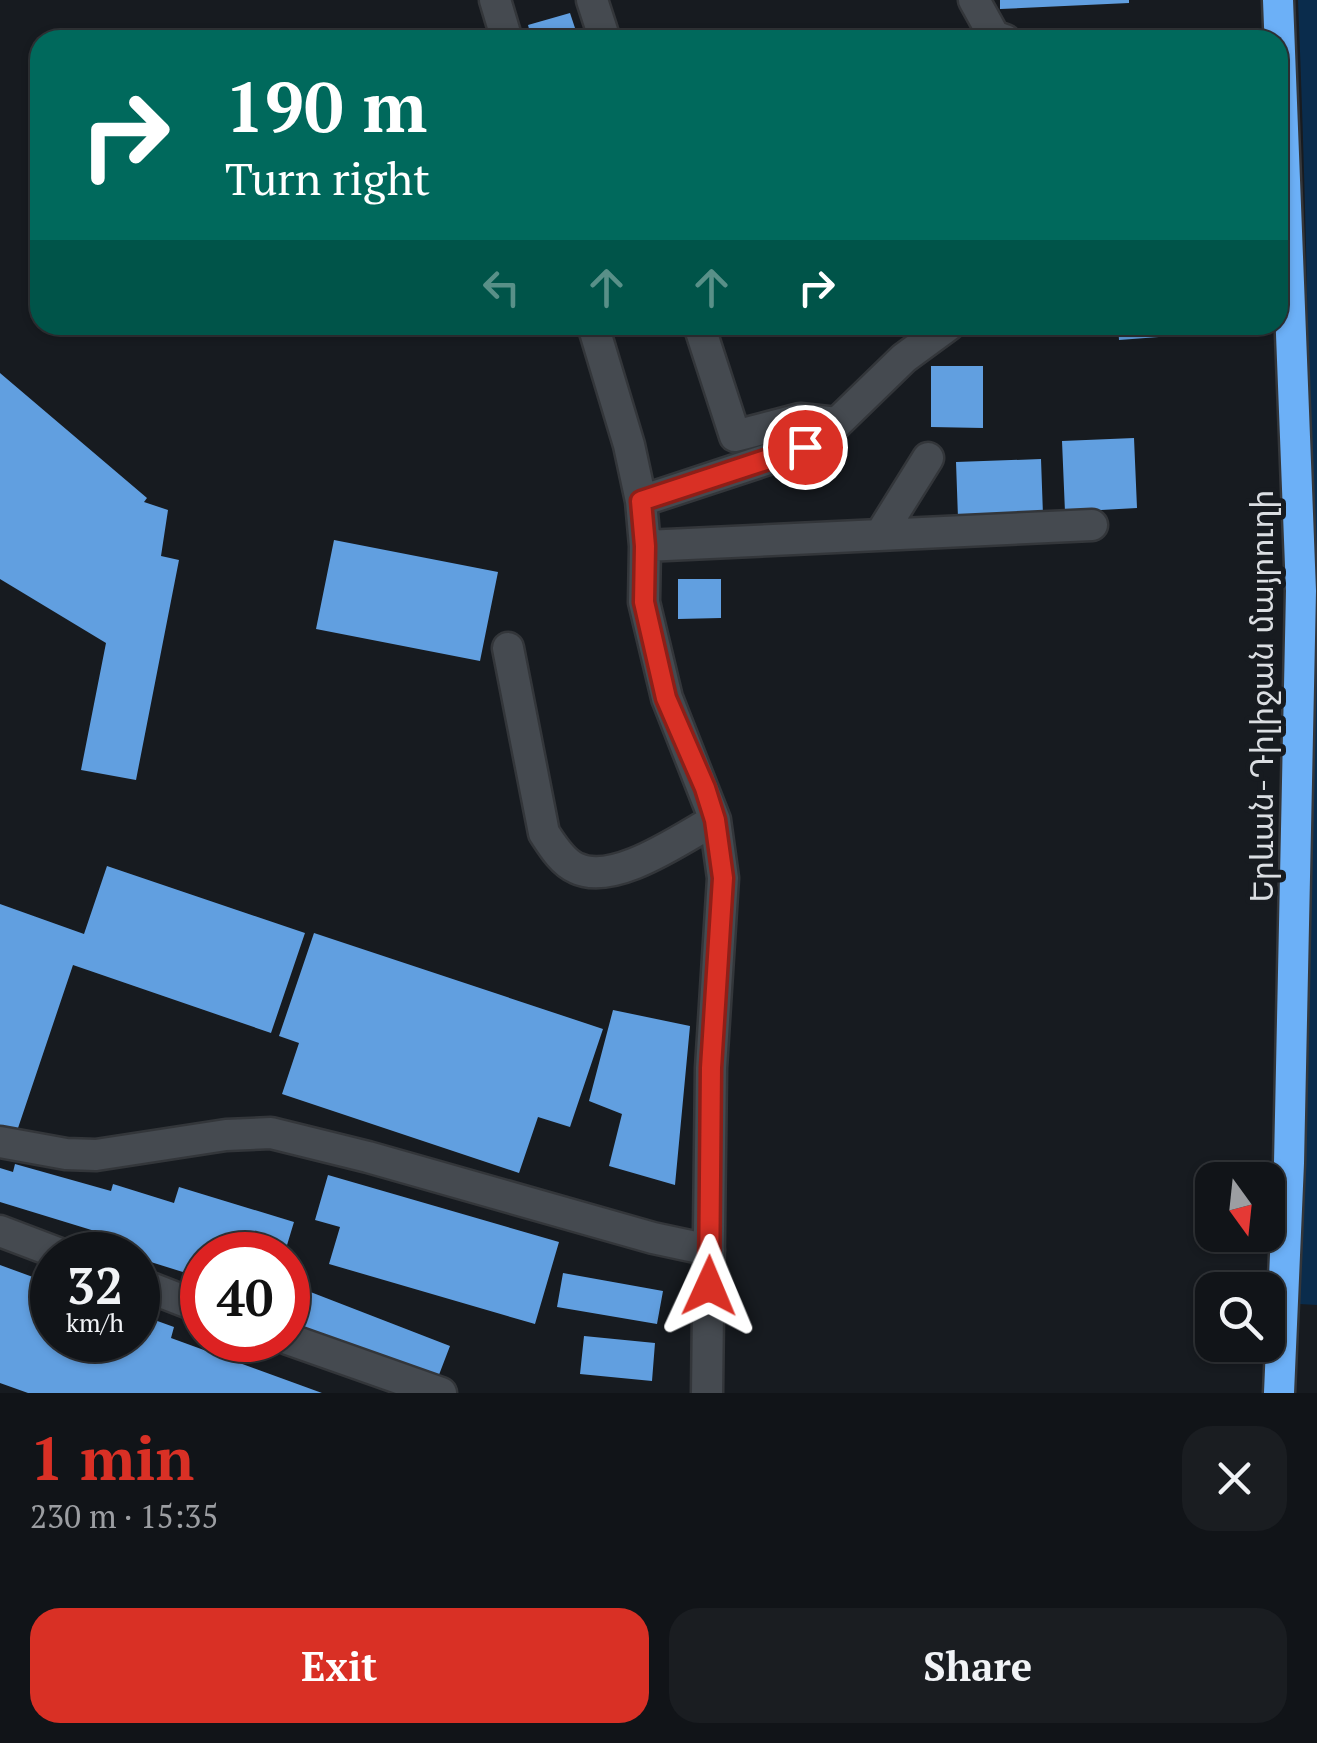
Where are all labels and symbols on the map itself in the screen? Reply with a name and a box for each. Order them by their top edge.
pin [763,405,848,490]
street label: Երևան-Դիլիջան մայրուղի [1240,490,1282,902]
north arrow [1195,1162,1285,1252]
speed limit sign: 40 [180,1232,310,1362]
position arrow [657,1234,761,1338]

